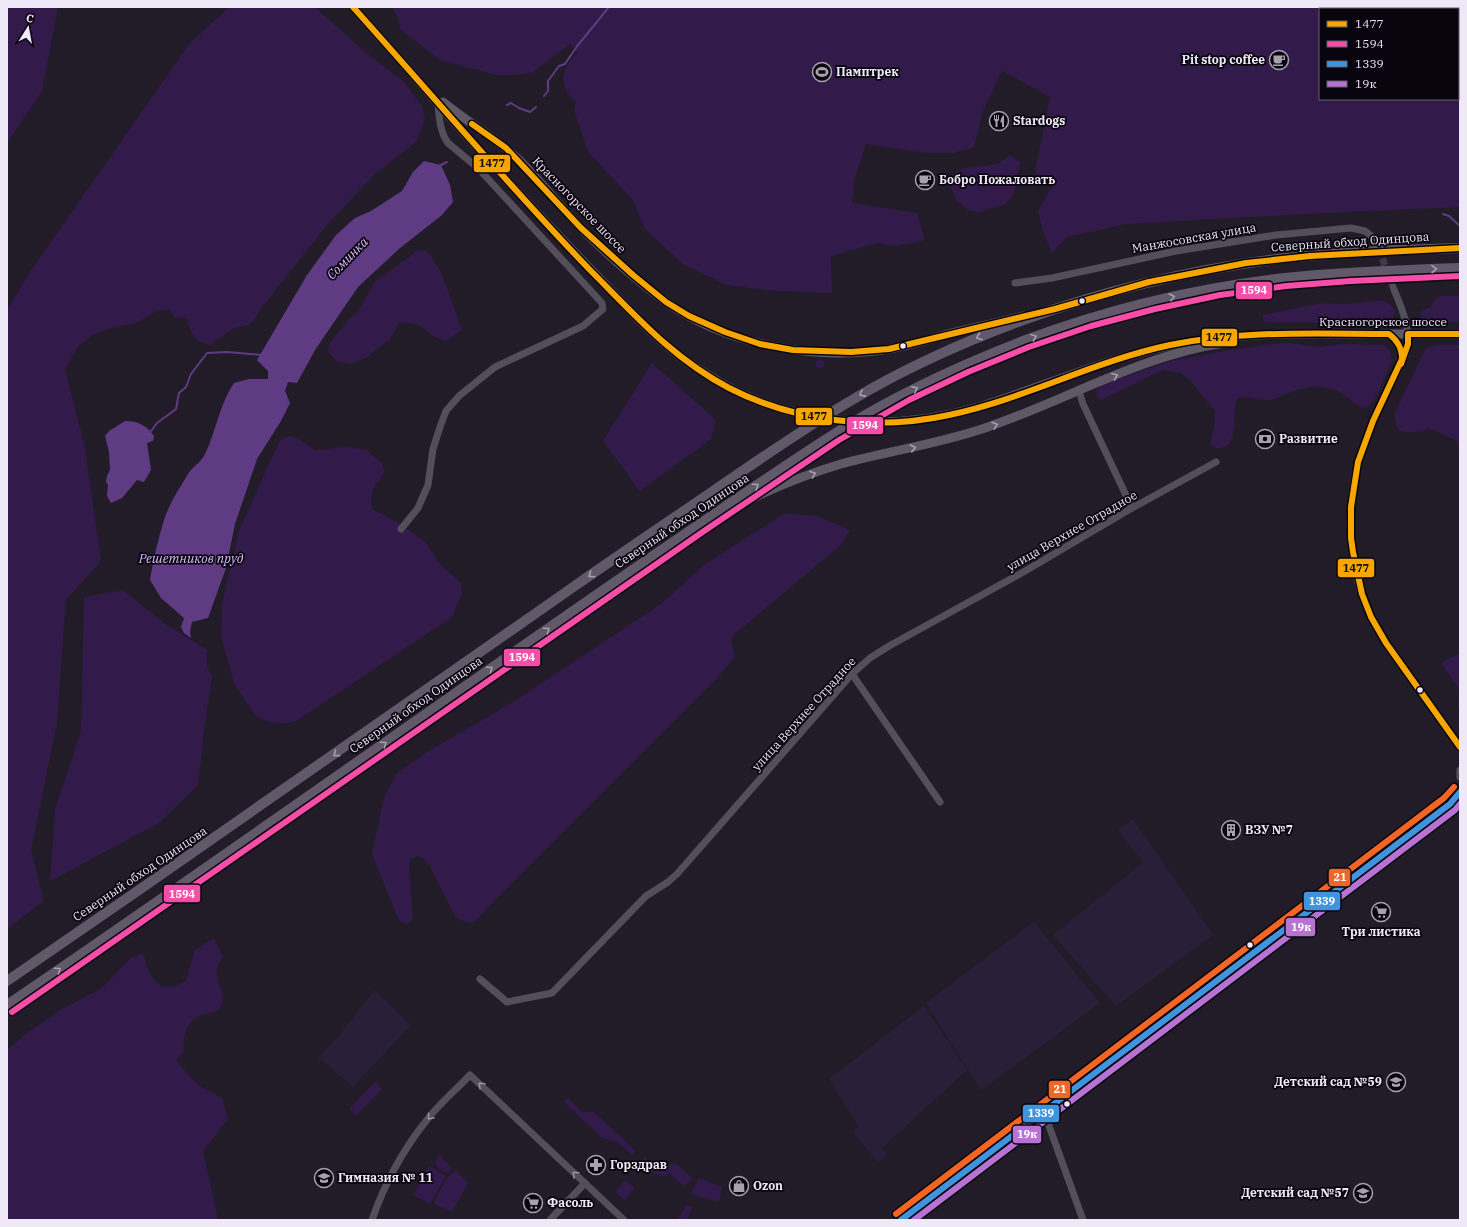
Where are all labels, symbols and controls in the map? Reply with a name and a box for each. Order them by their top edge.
north arrow [8,8,48,48]
legend [1319,8,1459,100]
text: С [25,11,35,26]
text: 1477 [1355,16,1384,31]
text: 1594 [1355,36,1384,51]
cafe icon: Pit stop coffee [1268,49,1290,71]
place label: Pit stop coffee [1182,52,1265,67]
text: 1339 [1355,56,1384,71]
sports icon: Памптрек [811,61,833,83]
place label: Памптрек [836,64,899,79]
text: 19к [1355,76,1376,91]
restaurant icon: Stardogs [988,110,1010,132]
place label: Stardogs [1013,113,1065,128]
street label: Красногорское шоссе [529,153,629,256]
line badge: 1477 [473,154,511,173]
text: 1477 [479,156,505,170]
cafe icon: Бобро Пожаловать [914,169,936,191]
place label: Бобро Пожаловать [939,172,1055,187]
street label: Манжосовская улица [1131,219,1258,256]
street label: Северный обход Одинцова [1270,228,1430,255]
water label: Соминка [323,234,372,283]
one-way arrow [1431,264,1437,273]
line badge: 1594 [1235,281,1273,300]
text: 1594 [1241,283,1268,297]
one-way arrow [1169,294,1175,302]
unlabelled marker [1077,296,1087,306]
street label: Красногорское шоссе [1319,314,1447,329]
line badge: 1477 [1201,328,1238,347]
text: 1477 [1206,330,1232,344]
one-way arrow [976,332,984,340]
one-way arrow [1030,334,1037,342]
unlabelled marker [898,341,908,351]
one-way arrow [1112,372,1119,380]
one-way arrow [910,386,918,393]
one-way arrow [859,389,866,397]
line badge: 1477 [795,407,833,426]
text: 1477 [801,409,827,423]
line badge: 1594 [846,416,884,435]
text: 1594 [852,418,879,432]
one-way arrow [991,421,998,429]
bank icon: Развитие [1254,428,1276,450]
place label: Развитие [1279,431,1338,446]
one-way arrow [910,444,916,452]
street label: Северный обход Одинцова [612,470,752,571]
one-way arrow [810,470,817,478]
one-way arrow [752,483,759,491]
street label: улица Верхнее Отрадное [1004,487,1140,574]
water label: Решетников пруд [138,550,244,567]
line badge: 1477 [1337,558,1375,578]
text: 1477 [1343,561,1369,575]
one-way arrow [588,570,595,578]
one-way arrow [543,627,550,635]
line badge: 1594 [503,648,541,667]
text: 1594 [509,650,536,664]
street label: Северный обход Одинцова [346,653,485,756]
street label: улица Верхнее Отрадное [749,654,859,774]
one-way arrow [486,666,493,674]
unlabelled marker [1415,685,1425,695]
one-way arrow [379,742,386,749]
one-way arrow [333,749,340,756]
building icon: ВЗУ №7 [1220,819,1242,841]
place label: ВЗУ №7 [1245,822,1293,837]
street label: Северный обход Одинцова [70,823,210,924]
line badge: 21 [1328,868,1351,887]
text: 21 [1333,870,1347,884]
line badge: 1594 [163,884,201,903]
text: 1594 [169,887,196,901]
line badge: 1339 [1303,891,1341,911]
text: 1339 [1309,894,1336,908]
supermarket icon: Три листика [1370,901,1392,923]
line badge: 19к [1285,917,1316,937]
text: 19к [1291,920,1311,934]
place label: Три листика [1341,924,1421,939]
unlabelled marker [1245,940,1255,950]
one-way arrow [54,968,61,975]
school or university icon: Детский сад №59 [1385,1071,1407,1093]
place label: Детский сад №59 [1274,1074,1382,1089]
line badge: 21 [1048,1080,1071,1099]
one-way arrow [478,1082,486,1089]
text: 21 [1053,1082,1067,1096]
unlabelled marker [1062,1099,1072,1109]
line badge: 1339 [1022,1104,1060,1123]
text: 1339 [1028,1106,1055,1120]
one-way arrow [427,1112,434,1120]
line badge: 19к [1012,1125,1042,1144]
text: 19к [1017,1127,1037,1141]
pharmacy icon: Горздрав [585,1154,607,1176]
place label: Горздрав [610,1157,667,1172]
school or university icon: Гимназия № 11 [313,1167,335,1189]
place label: Гимназия № 11 [338,1170,433,1185]
one-way arrow [572,1171,580,1179]
shop icon: Ozon [728,1175,750,1197]
place label: Ozon [753,1178,783,1193]
school or university icon: Детский сад №57 [1352,1182,1374,1204]
place label: Детский сад №57 [1241,1185,1349,1200]
supermarket icon: Фасоль [522,1192,544,1214]
place label: Фасоль [547,1195,593,1210]

